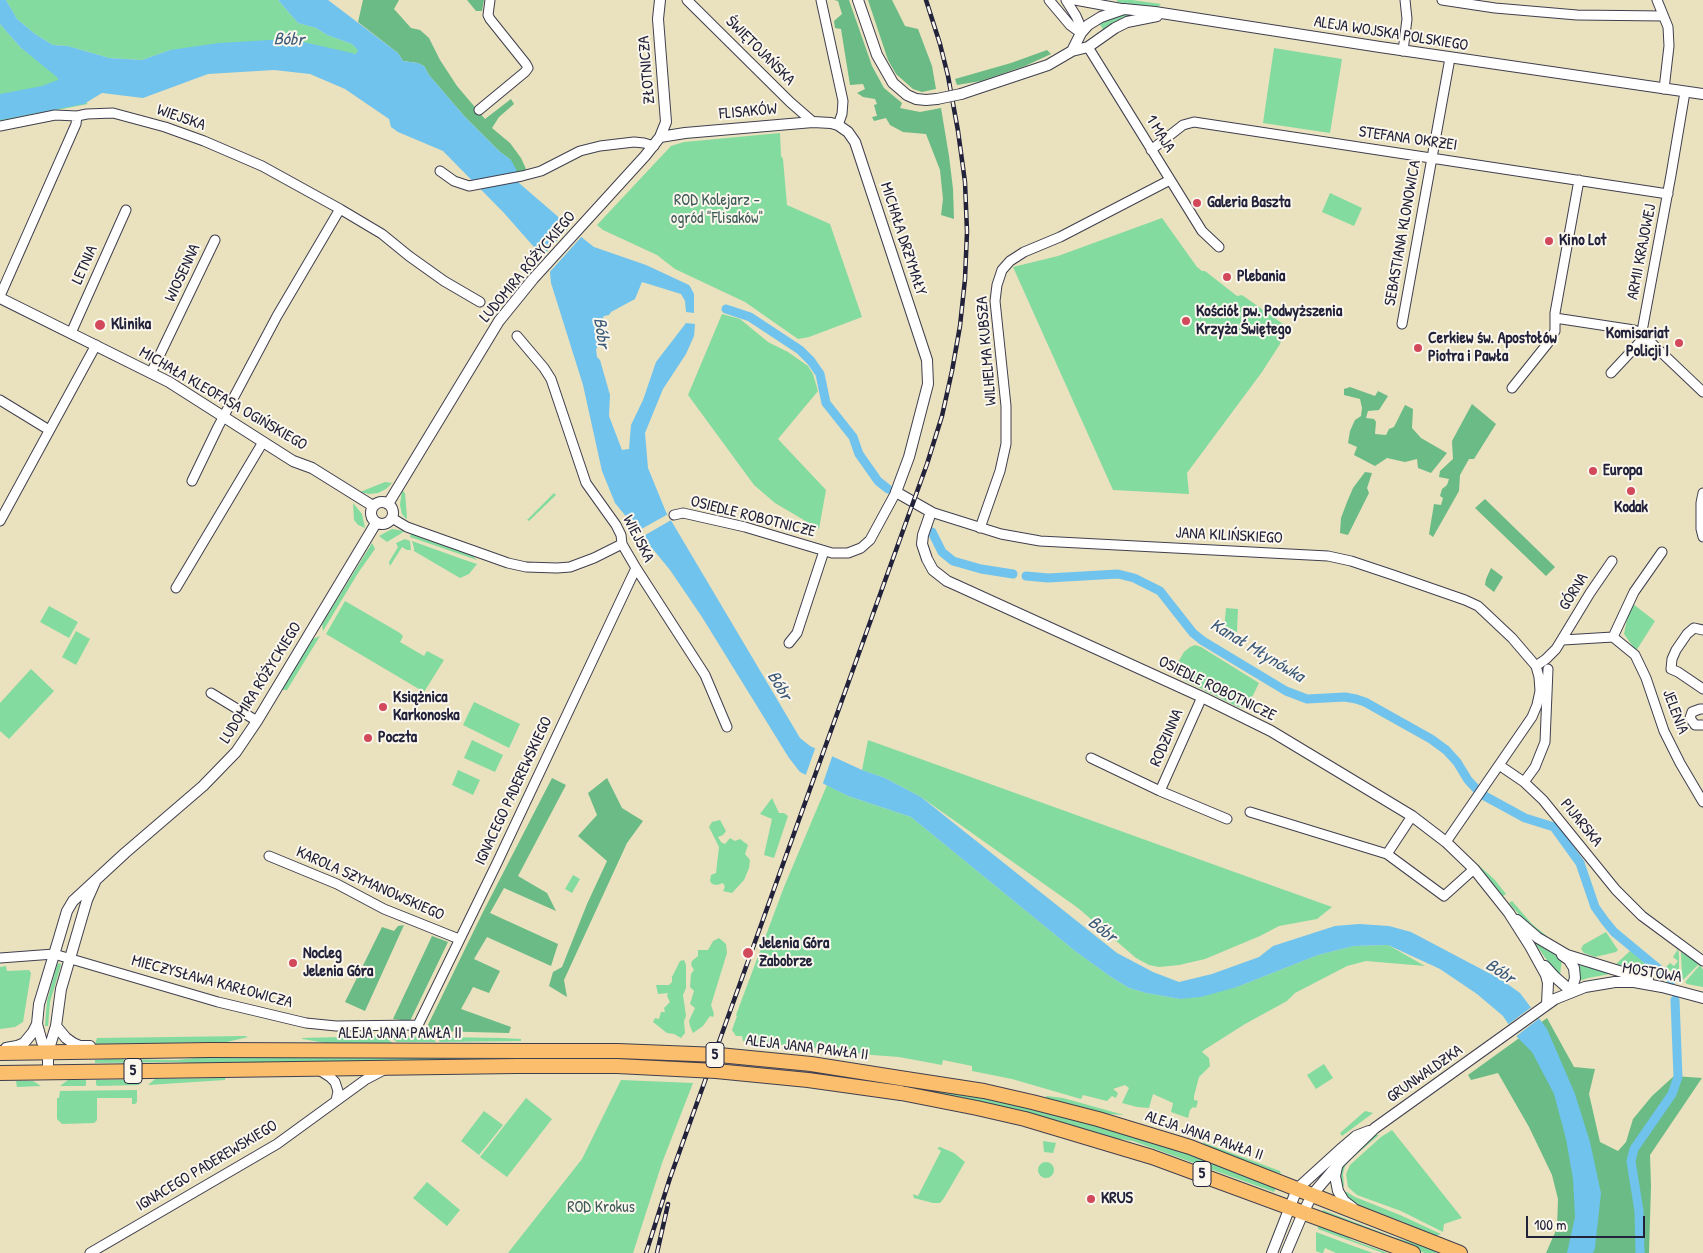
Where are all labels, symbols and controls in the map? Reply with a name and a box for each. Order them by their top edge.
street label: ŚWIĘTOJAŃSKA [721,12,799,90]
street label: ALEJA WOJSKA POLSKIEGO [1313,12,1469,56]
water label: Bóbr [273,29,305,51]
street label: ZŁOTNICZA [634,35,660,105]
street label: FLISAKÓW [718,100,778,124]
street label: WIEJSKA [154,101,208,135]
street label: 1 MAJA [1141,112,1179,156]
street label: STEFANA OKRZEI [1358,123,1458,155]
street label: SEBASTIANA KLONOWICA [1381,159,1425,307]
street label: MICHAŁA DRZYMAŁY [876,180,930,298]
park label: ROD Kolejarz - ogród "Flisaków" [671,191,763,229]
place label: Galeria Baszta [1207,193,1290,213]
marker: Galeria Baszta [1191,197,1203,209]
street label: ARMII KRAJOWEJ [1623,203,1661,301]
street label: LUDOMIRA RÓŻYCKIEGO [476,208,580,326]
place label: Kino Lot [1559,231,1606,251]
marker: Kino Lot [1543,235,1555,247]
street label: WIOSENNA [161,241,205,305]
street label: LETNIA [68,243,102,287]
place label: Plebania [1237,267,1285,287]
marker: Plebania [1221,271,1233,283]
street label: WILHELMA KUBSZA [973,296,1001,406]
place label: Kościół pw. Podwyższenia Krzyża Świętego [1196,302,1342,340]
place label: Klinika [111,315,151,335]
marker: Kościół pw. Podwyższenia Krzyża Świętego [1180,315,1192,327]
water label: Bóbr [588,316,614,350]
marker: Klinika [93,318,107,332]
place label: Komisariat Policji I [1606,324,1669,362]
place label: Cerkiew św. Apostołów Piotra i Pawła [1428,329,1557,367]
marker: Komisariat Policji I [1673,337,1685,349]
marker: Cerkiew św. Apostołów Piotra i Pawła [1412,342,1424,354]
street label: MICHAŁA KLEOFASA OGIŃSKIEGO [136,343,310,455]
place label: Europa [1603,461,1642,481]
marker: Europa [1587,465,1599,477]
marker: Kodak [1625,485,1637,497]
street label: OSIEDLE ROBOTNICZE [688,492,818,542]
place label: Kodak [1614,498,1648,518]
street label: WIEJSKA [618,512,658,566]
street label: JANA KILIŃSKIEGO [1175,524,1283,548]
street label: GÓRNA [1555,570,1593,614]
water label: Kanał Młynówka [1206,614,1308,688]
street label: LUDOMIRA RÓŻYCKIEGO [216,619,306,747]
street label: OSIEDLE ROBOTNICZE [1155,652,1279,726]
water label: Bóbr [762,667,796,705]
street label: JELENIA [1658,687,1692,737]
place label: Książnica Karkonoska [393,688,460,726]
marker: Książnica Karkonoska [377,701,389,713]
street label: RODZINNA [1146,706,1188,770]
street label: IGNACEGO PADEREWSKIEGO [471,714,557,868]
place label: Poczta [378,728,417,748]
marker: Poczta [362,732,374,744]
street label: PIJARSKA [1556,795,1606,851]
street label: KAROLA SZYMANOWSKIEGO [293,843,447,925]
water label: Bóbr [1083,912,1121,948]
place label: Jelenia Góra Zabobrze [759,934,829,972]
place label: Nocleg Jelenia Góra [303,944,373,982]
marker: Jelenia Góra Zabobrze [741,946,755,960]
street label: MIECZYSŁAWA KARŁOWICZA [129,951,295,1013]
water label: Bóbr [1481,954,1519,990]
marker: Nocleg Jelenia Góra [287,957,299,969]
street label: MOSTOWA [1621,959,1683,987]
street label: ALEJA JANA PAWŁA II [338,1024,462,1044]
street label: ALEJA JANA PAWŁA II [745,1031,869,1065]
street label: GRUNWALDZKA [1384,1041,1466,1107]
road number: 5 [706,1042,724,1068]
road number: 5 [124,1058,142,1084]
street label: ALEJA JANA PAWŁA II [1142,1107,1266,1165]
street label: IGNACEGO PADEREWSKIEGO [133,1116,281,1216]
road number: 5 [1193,1162,1211,1186]
place label: KRUS [1101,1189,1133,1209]
marker: KRUS [1085,1193,1097,1205]
park label: ROD Krokus [567,1198,635,1218]
scale bar [1528,1206,1647,1238]
text: 100 m [1534,1214,1567,1235]

